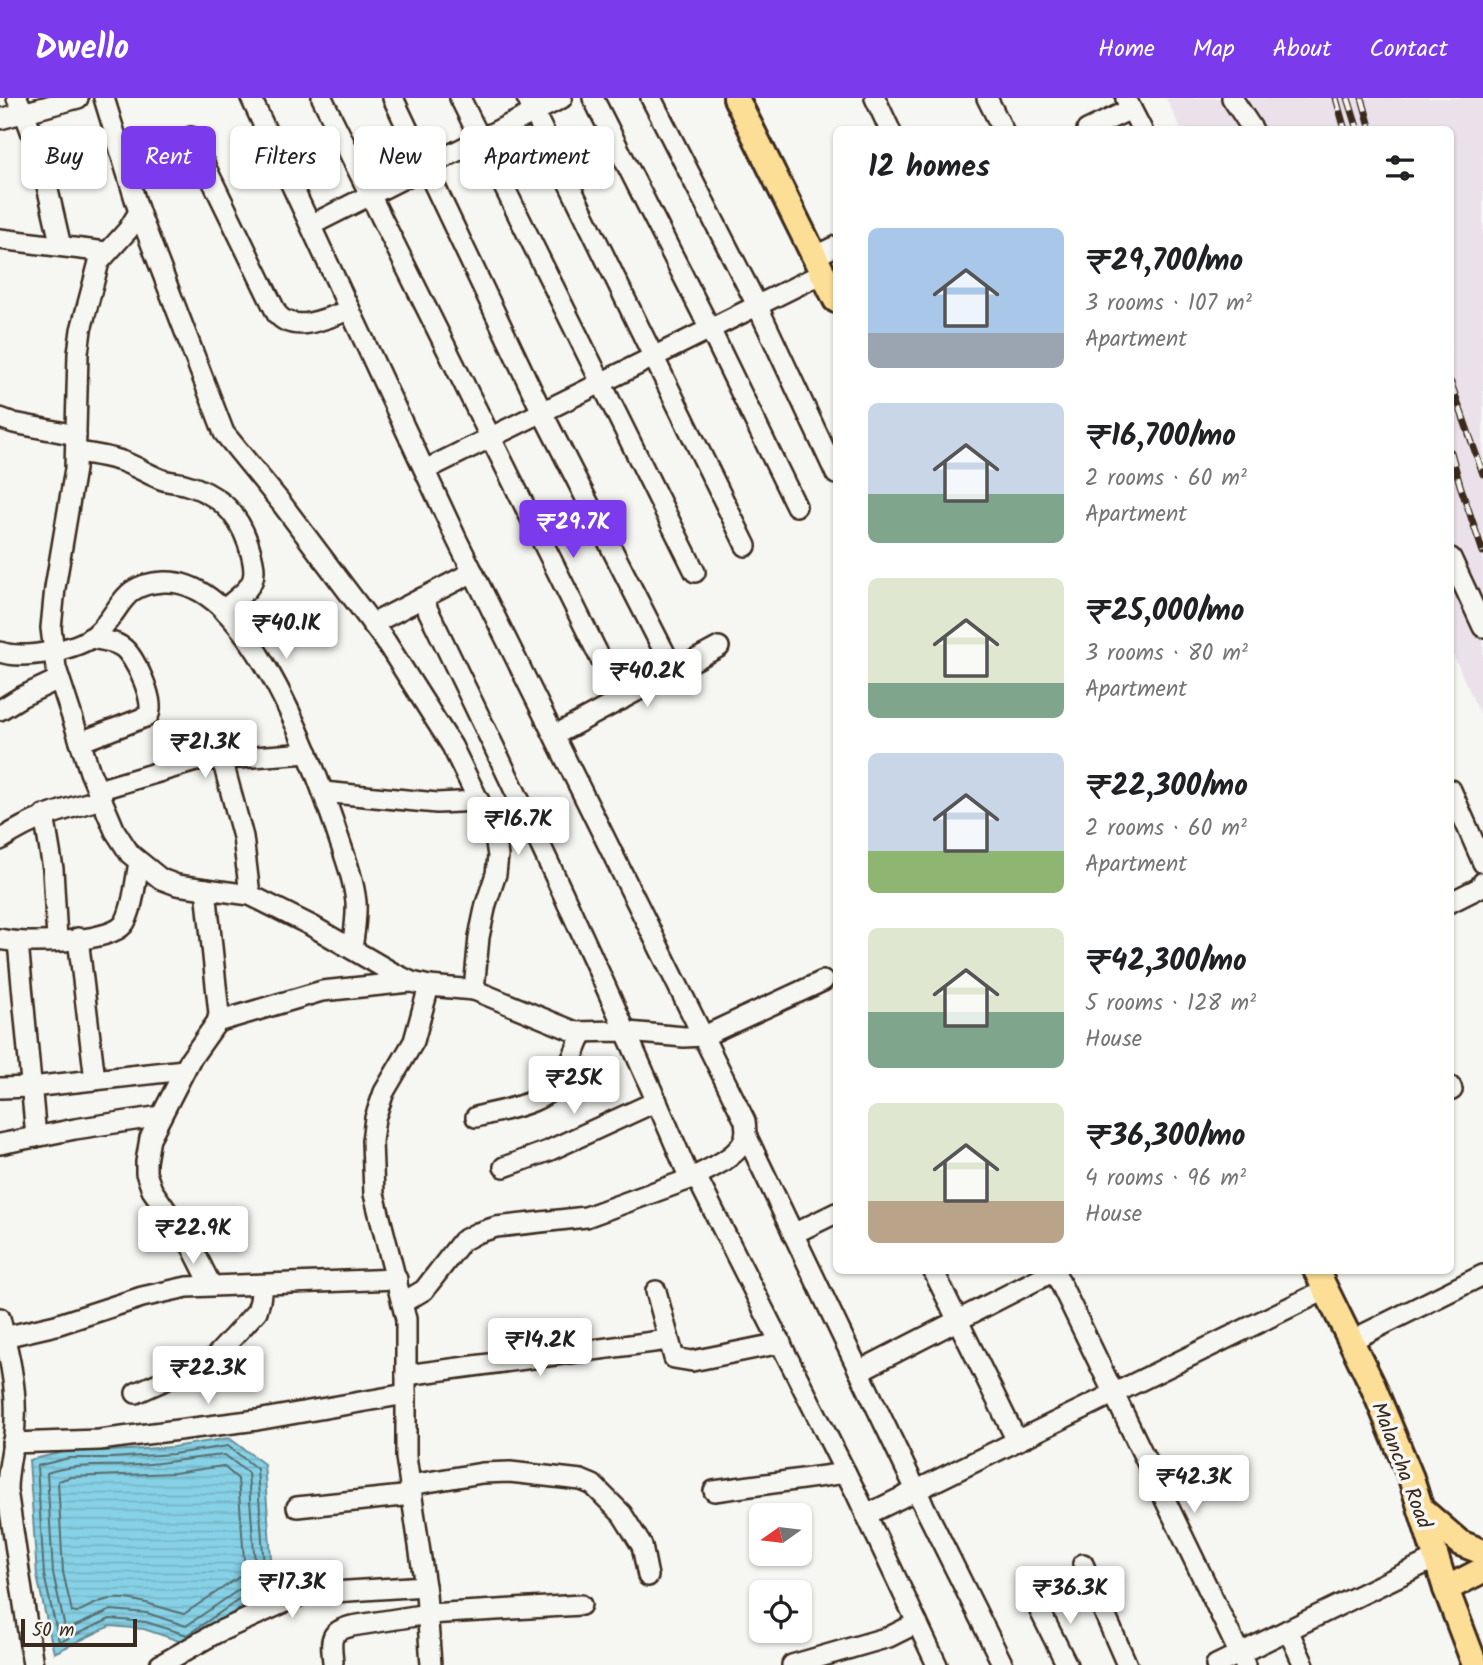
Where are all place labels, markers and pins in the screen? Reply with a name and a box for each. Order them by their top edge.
pin: ₹29.7K [516,500,630,560]
pin: ₹40.1K [229,602,343,661]
pin: ₹40.2K [590,650,704,709]
pin: ₹21.3K [148,720,262,780]
pin: ₹16.7K [461,798,575,857]
pin: ₹25K [533,1056,615,1116]
pin: ₹22.9K [136,1206,250,1266]
pin: ₹14.2K [483,1318,597,1378]
pin: ₹22.3K [151,1346,265,1406]
pin: ₹42.3K [1137,1456,1251,1515]
pin: ₹17.3K [235,1560,349,1620]
pin: ₹36.3K [1013,1566,1127,1626]

